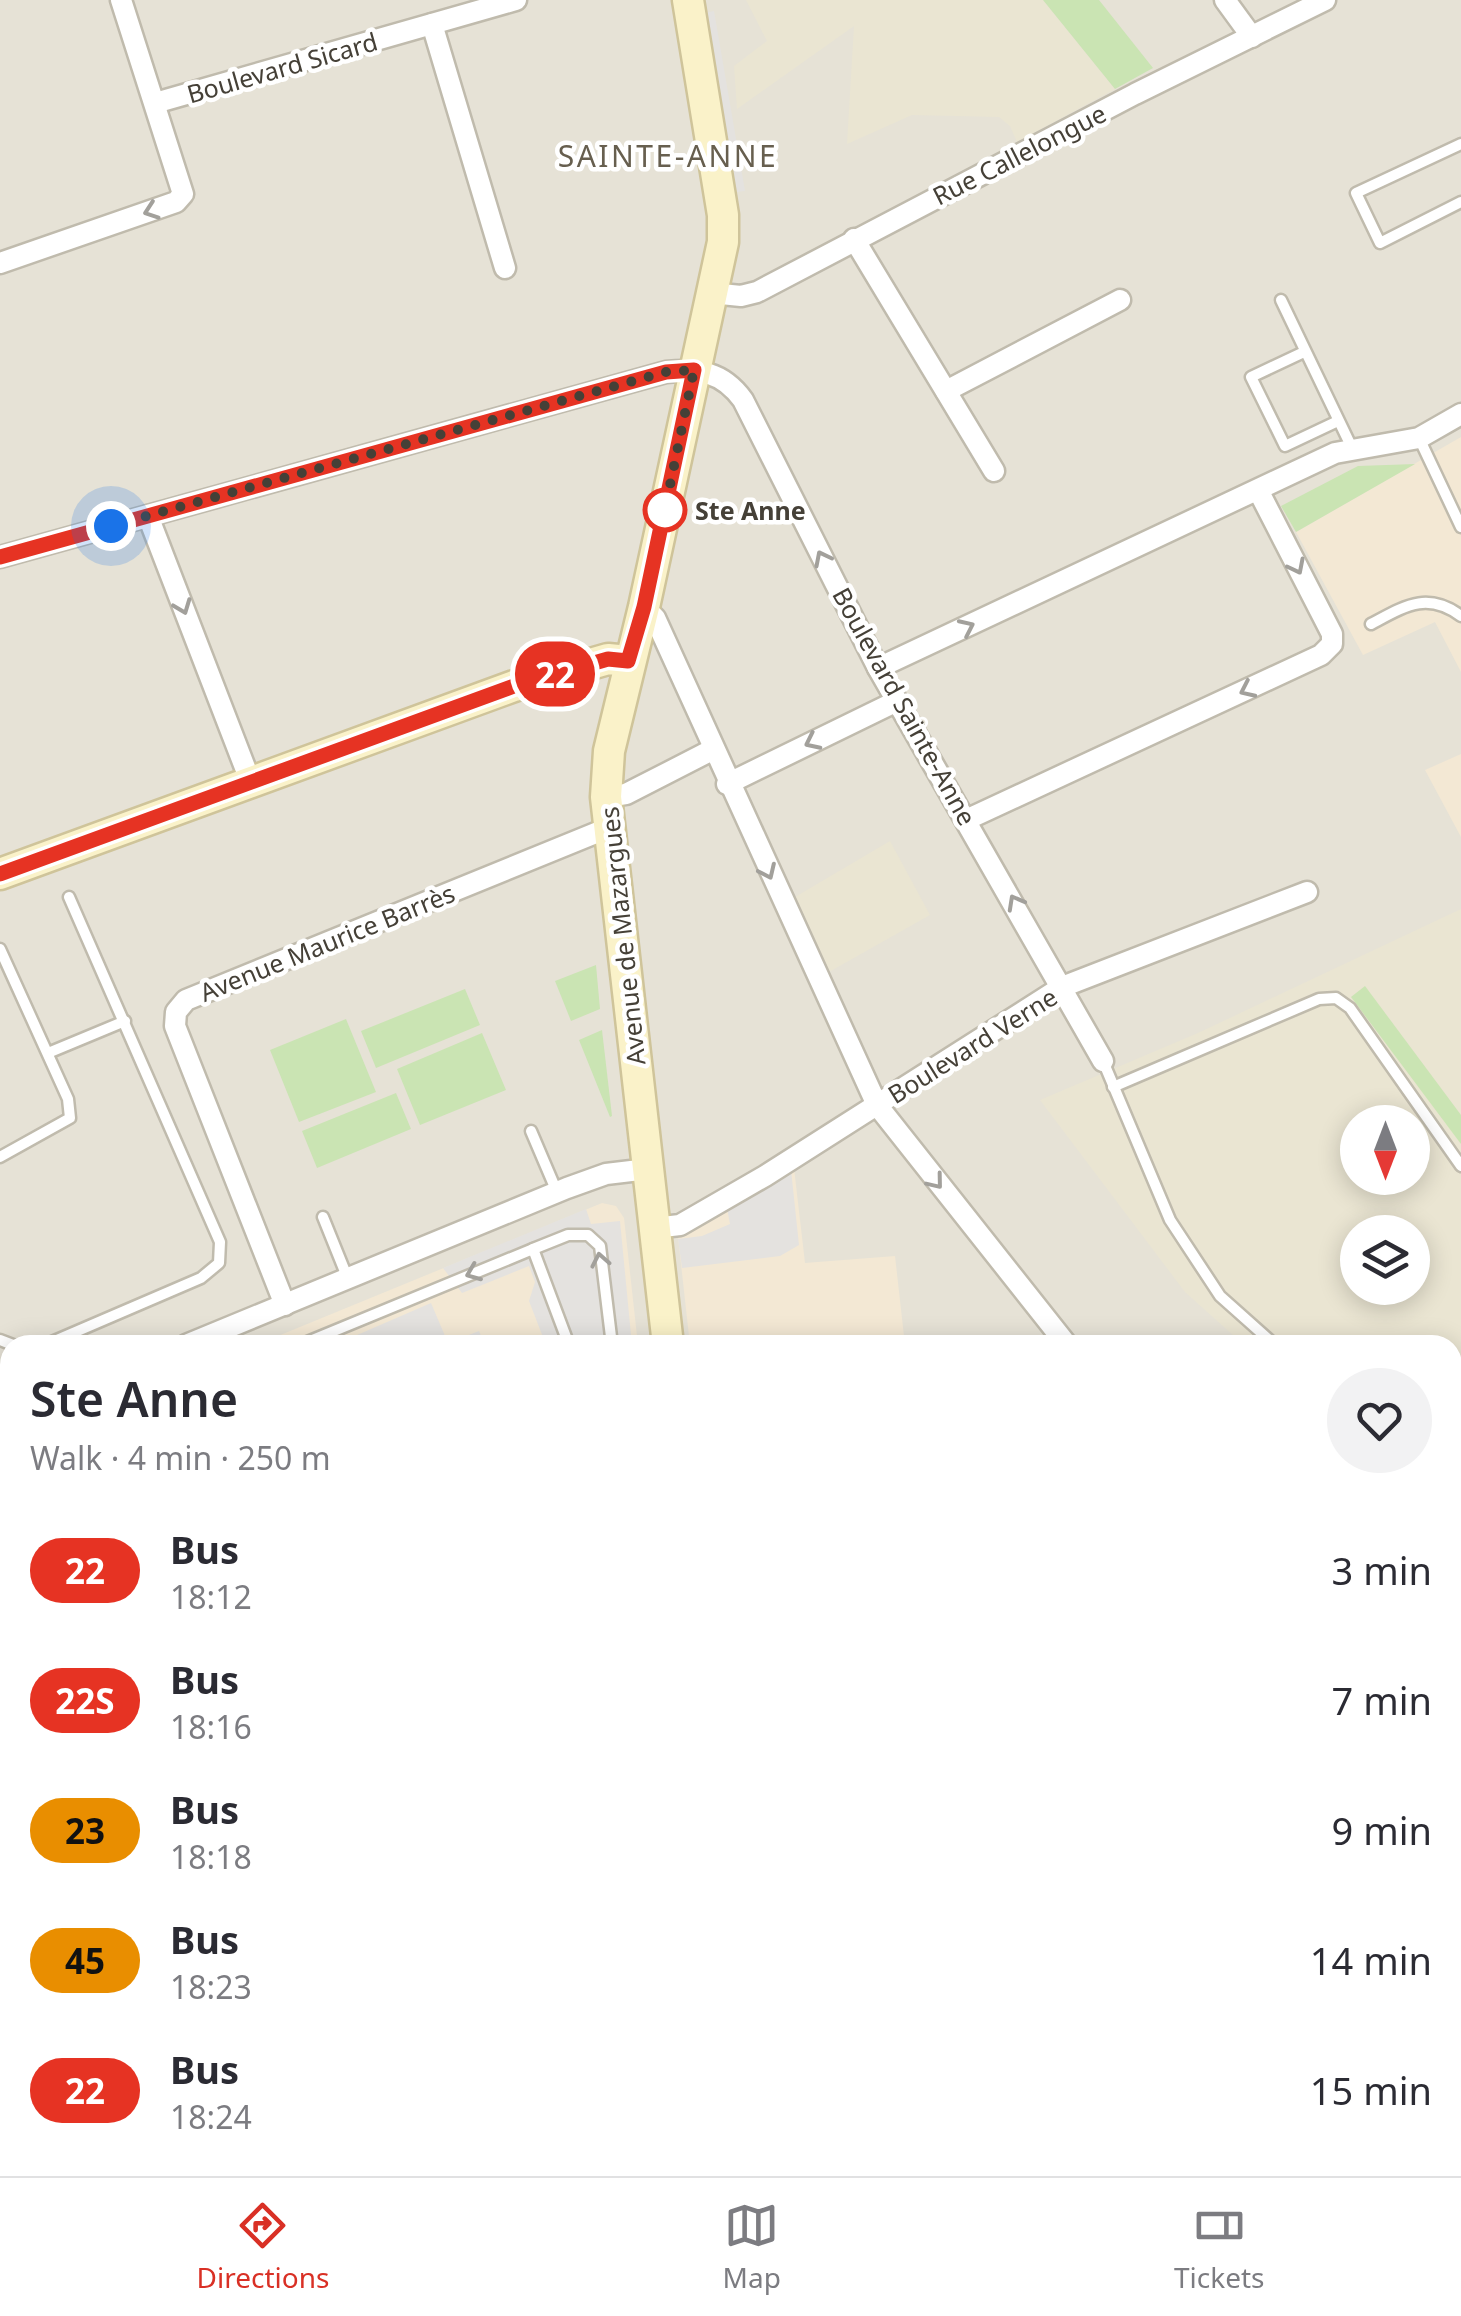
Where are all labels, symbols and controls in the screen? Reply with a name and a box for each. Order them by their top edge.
street label: Boulevard Sicard [183,24,381,110]
street label: Rue Callelongue [926,96,1112,212]
district label: SAINTE-ANNE [558,135,778,176]
one-way arrow [143,199,160,220]
marker: Ste Anne [644,489,686,531]
place label: Ste Anne [695,493,806,527]
your location [86,501,136,551]
one-way arrow [815,550,834,568]
one-way arrow [1285,556,1304,574]
street label: Boulevard Sainte-Anne [825,581,985,831]
one-way arrow [171,598,192,615]
one-way arrow [957,619,975,639]
line badge: 22 [510,642,600,706]
text: 22 [535,651,575,698]
one-way arrow [1239,677,1257,697]
one-way arrow [804,730,822,750]
street label: Avenue de Mazargues [592,805,652,1067]
one-way arrow [756,862,776,880]
street label: Avenue Maurice Barrès [194,875,460,1009]
one-way arrow [1007,895,1027,913]
street label: Boulevard Verne [881,979,1063,1111]
north arrow [1340,1105,1430,1195]
map controls [1340,1105,1430,1305]
one-way arrow [925,1171,942,1189]
button: layers [1340,1215,1430,1305]
one-way arrow [590,1251,611,1268]
one-way arrow [465,1261,482,1281]
text: Ste Anne [30,1366,238,1431]
button: heart [1327,1368,1432,1473]
text: Walk · 4 min · 250 m [30,1436,331,1479]
text: Bus [170,1523,239,1575]
text: 3 min [1332,1544,1432,1596]
text: 22 [65,1547,105,1594]
text: 18:12 [170,1575,252,1618]
text: Bus [170,1653,239,1705]
text: 7 min [1332,1674,1432,1726]
text: 22S [55,1677,115,1724]
text: 18:16 [170,1705,252,1748]
text: Bus [170,1783,239,1835]
text: 9 min [1332,1804,1432,1856]
text: 23 [65,1807,105,1854]
text: 18:18 [170,1835,252,1878]
text: Bus [170,1913,239,1965]
text: 14 min [1310,1934,1432,1986]
text: 45 [65,1937,105,1984]
text: 18:23 [170,1965,252,2008]
text: Bus [170,2043,239,2095]
text: 15 min [1310,2064,1432,2116]
text: 22 [65,2067,105,2114]
text: 18:24 [170,2095,252,2138]
tab: Directions [197,2198,329,2296]
tab: Map [723,2198,781,2296]
tab: Tickets [1174,2198,1264,2296]

